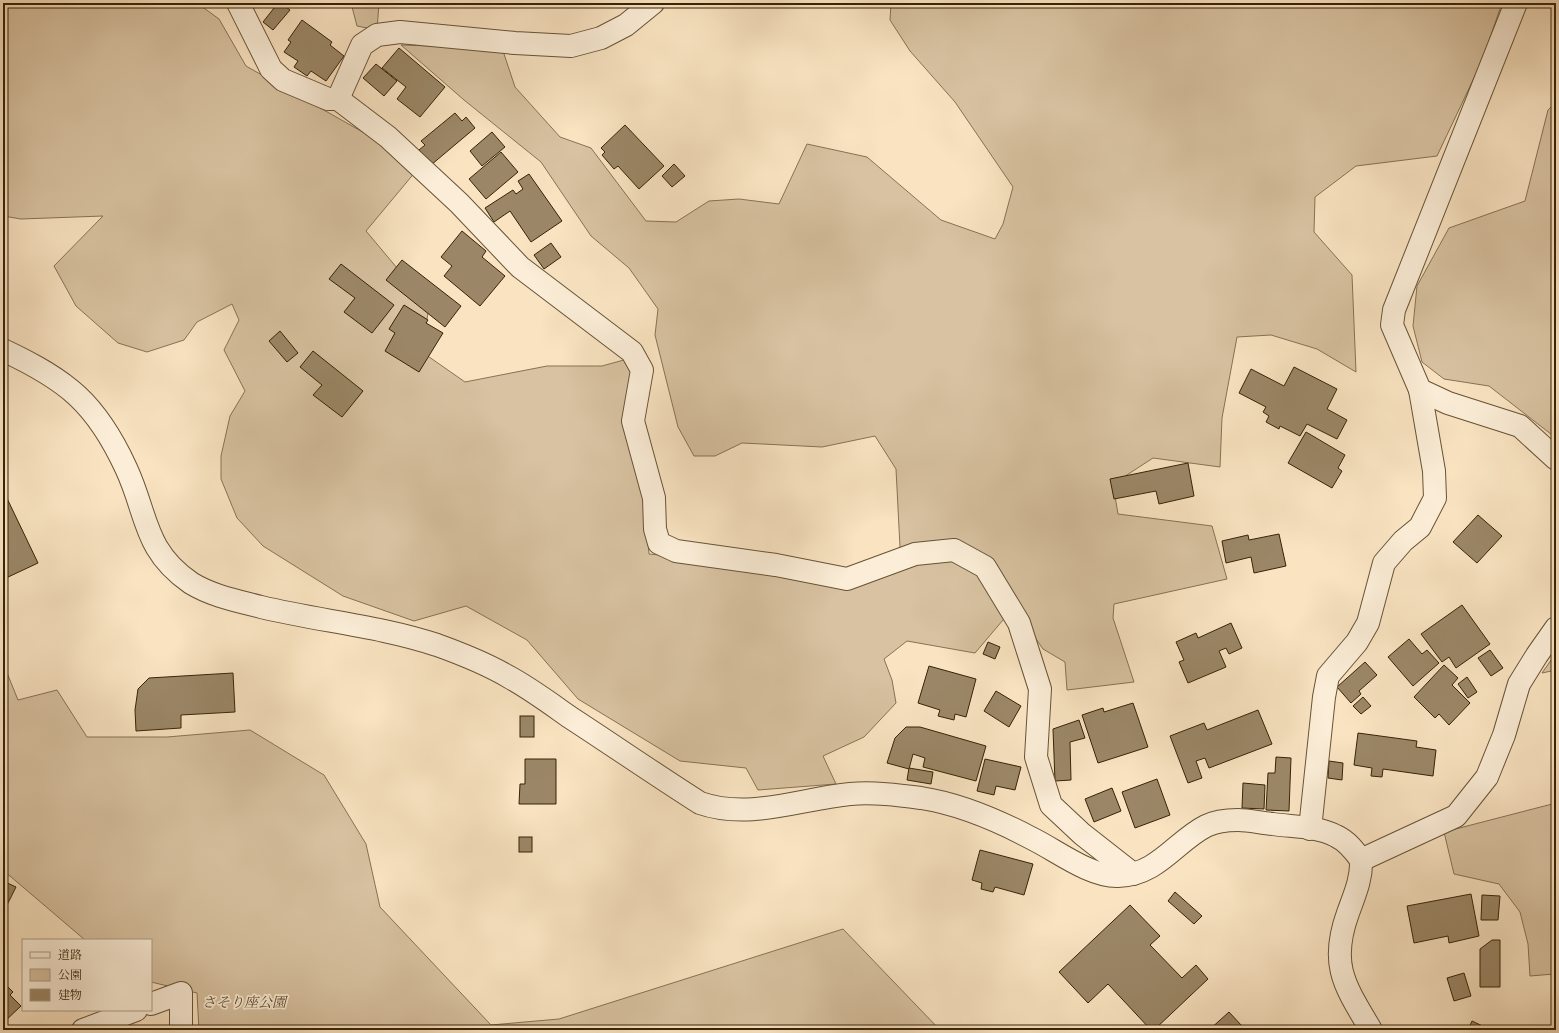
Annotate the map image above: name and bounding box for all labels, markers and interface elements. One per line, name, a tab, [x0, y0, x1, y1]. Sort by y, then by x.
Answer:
legend	[22, 939, 152, 1011]
text: 道路	[58, 947, 82, 963]
text: 公園	[58, 967, 82, 983]
text: 建物	[58, 987, 82, 1003]
park label: さそり座公園	[202, 993, 288, 1012]

